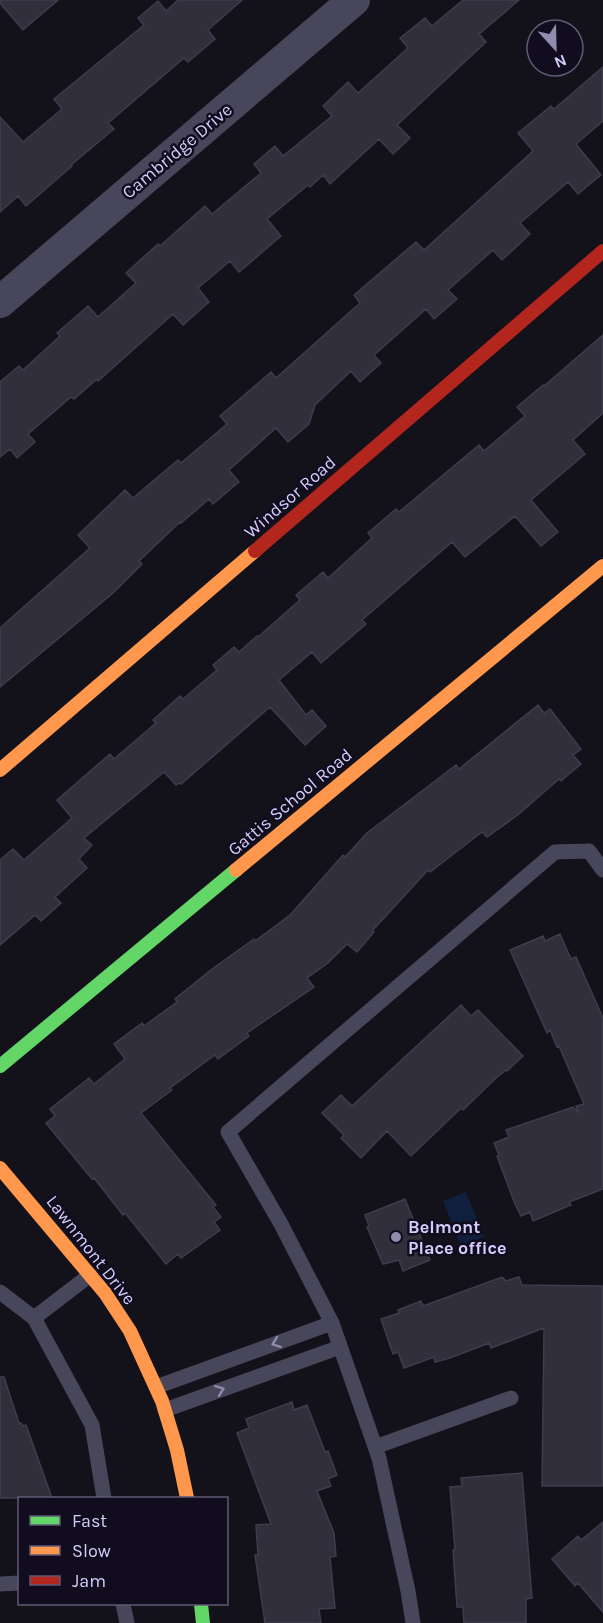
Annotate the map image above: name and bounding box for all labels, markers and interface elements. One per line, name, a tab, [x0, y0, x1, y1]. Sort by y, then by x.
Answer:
north arrow	[525, 18, 585, 78]
text: N	[552, 50, 569, 72]
street label: Cambridge Drive	[118, 99, 236, 203]
street label: Windsor Road	[240, 451, 340, 543]
street label: Gattis School Road	[223, 744, 357, 860]
street label: Lawnmont Drive	[41, 1191, 141, 1309]
place label: Belmont Place office	[408, 1216, 507, 1259]
marker: Belmont Place office	[389, 1230, 403, 1244]
one-way arrow	[272, 1336, 282, 1349]
one-way arrow	[214, 1385, 225, 1398]
legend	[18, 1497, 228, 1605]
text: Fast	[72, 1510, 107, 1532]
text: Slow	[72, 1540, 111, 1562]
text: Jam	[72, 1570, 106, 1592]

